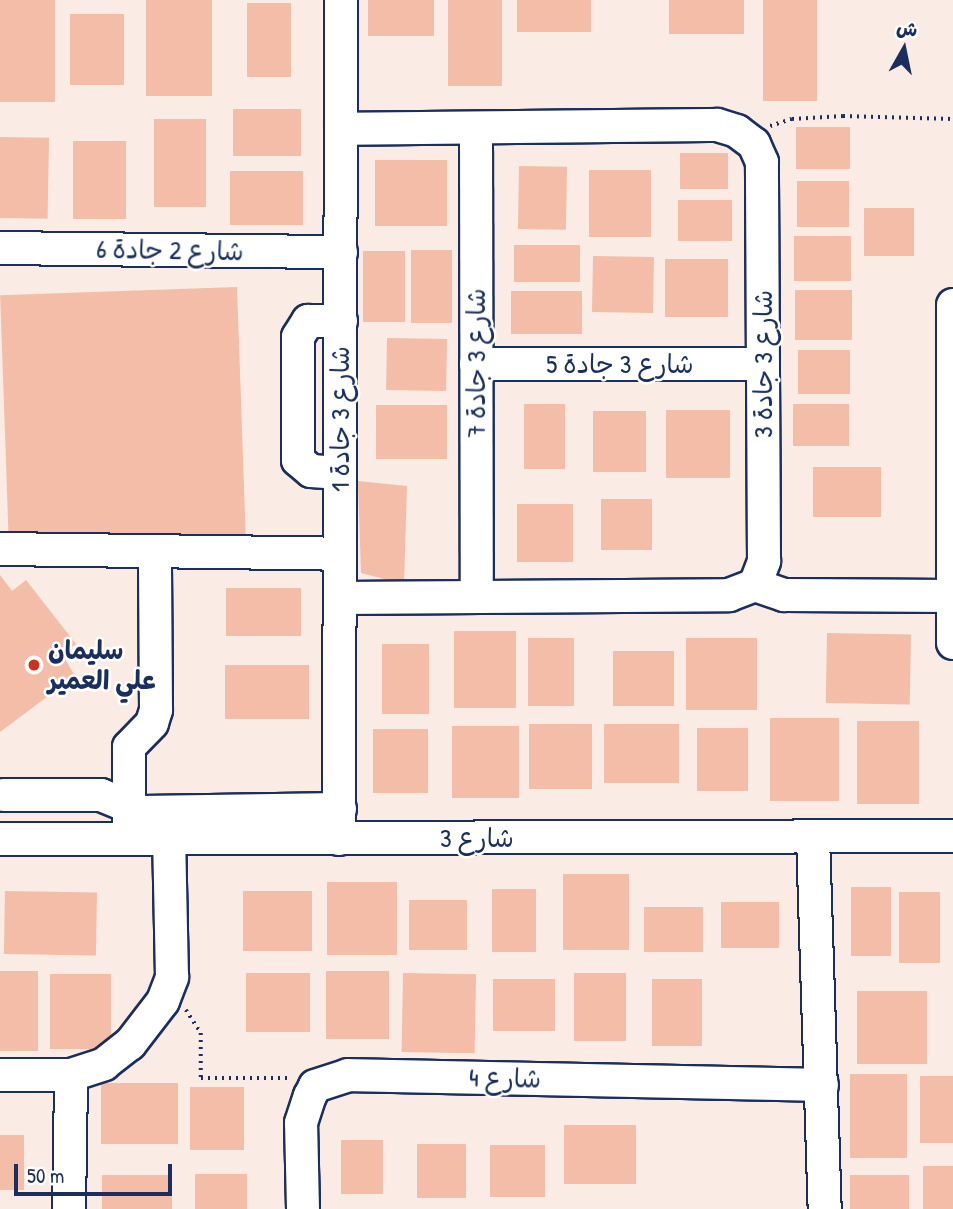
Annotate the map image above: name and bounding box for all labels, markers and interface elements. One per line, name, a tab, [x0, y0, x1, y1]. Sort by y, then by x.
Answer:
north arrow	[869, 14, 939, 84]
text: ش	[895, 14, 920, 43]
street label: شارع 2 جادة 6	[96, 233, 244, 267]
street label: شارع 3 جادة 7	[460, 288, 492, 438]
street label: شارع 3 جادة 3	[747, 290, 779, 438]
street label: شارع 3 جادة 1	[324, 346, 356, 492]
street label: شارع 3 جادة 5	[546, 348, 694, 380]
place label: سليمان علي العمير	[48, 634, 156, 696]
marker: سليمان علي العمير	[26, 657, 42, 673]
street label: شارع 3	[440, 822, 514, 854]
street label: شارع 4	[469, 1062, 541, 1094]
scale bar	[18, 1150, 175, 1194]
text: 50 m	[27, 1161, 64, 1190]

